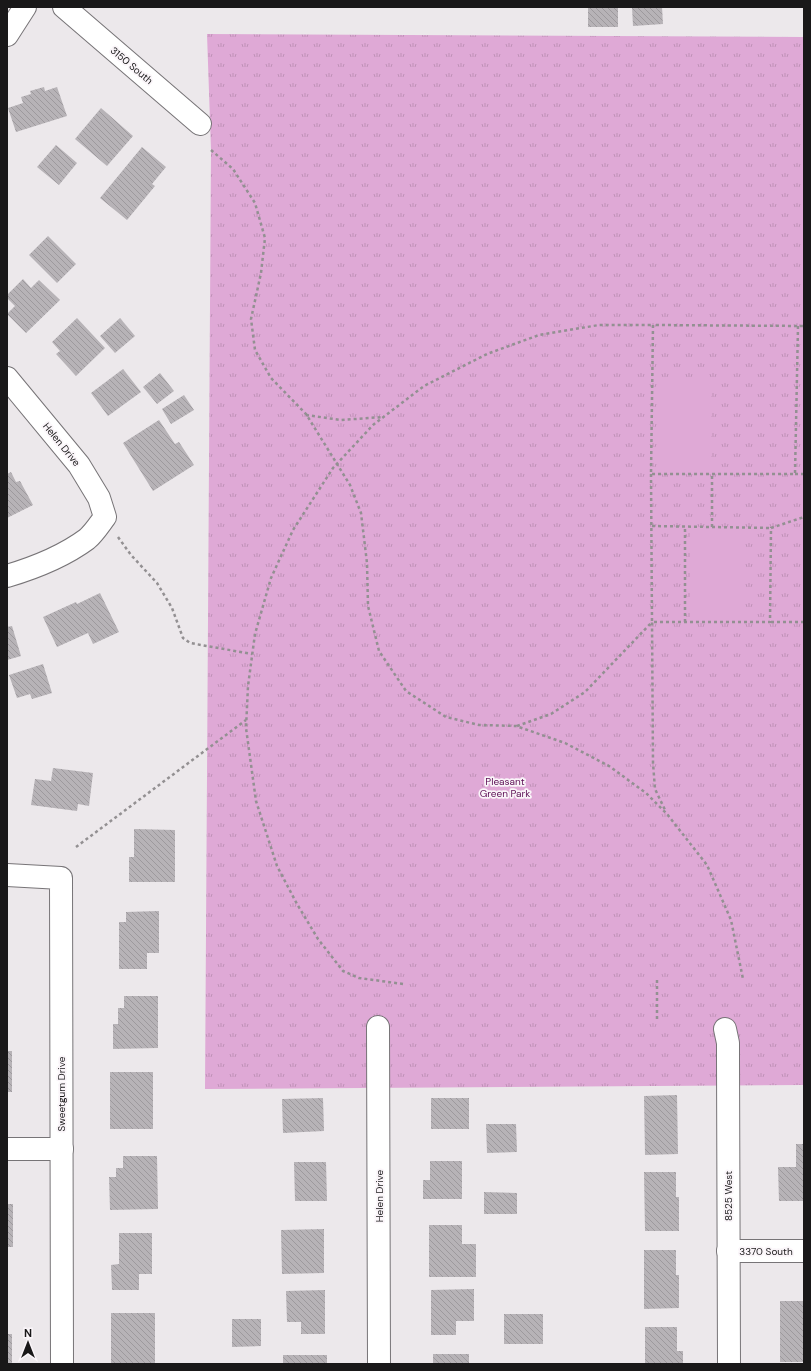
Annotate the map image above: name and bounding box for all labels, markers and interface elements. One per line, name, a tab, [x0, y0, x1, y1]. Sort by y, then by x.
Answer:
street label: 3150 South	[108, 44, 156, 87]
street label: Helen Drive	[40, 420, 83, 469]
park label: Pleasant Green Park	[480, 775, 530, 800]
street label: Sweetgum Drive	[55, 1056, 68, 1131]
street label: Helen Drive	[373, 1169, 386, 1222]
street label: 8525 West	[722, 1171, 735, 1221]
street label: 3370 South	[739, 1245, 793, 1258]
north arrow	[8, 1323, 48, 1363]
text: N	[24, 1326, 32, 1340]

